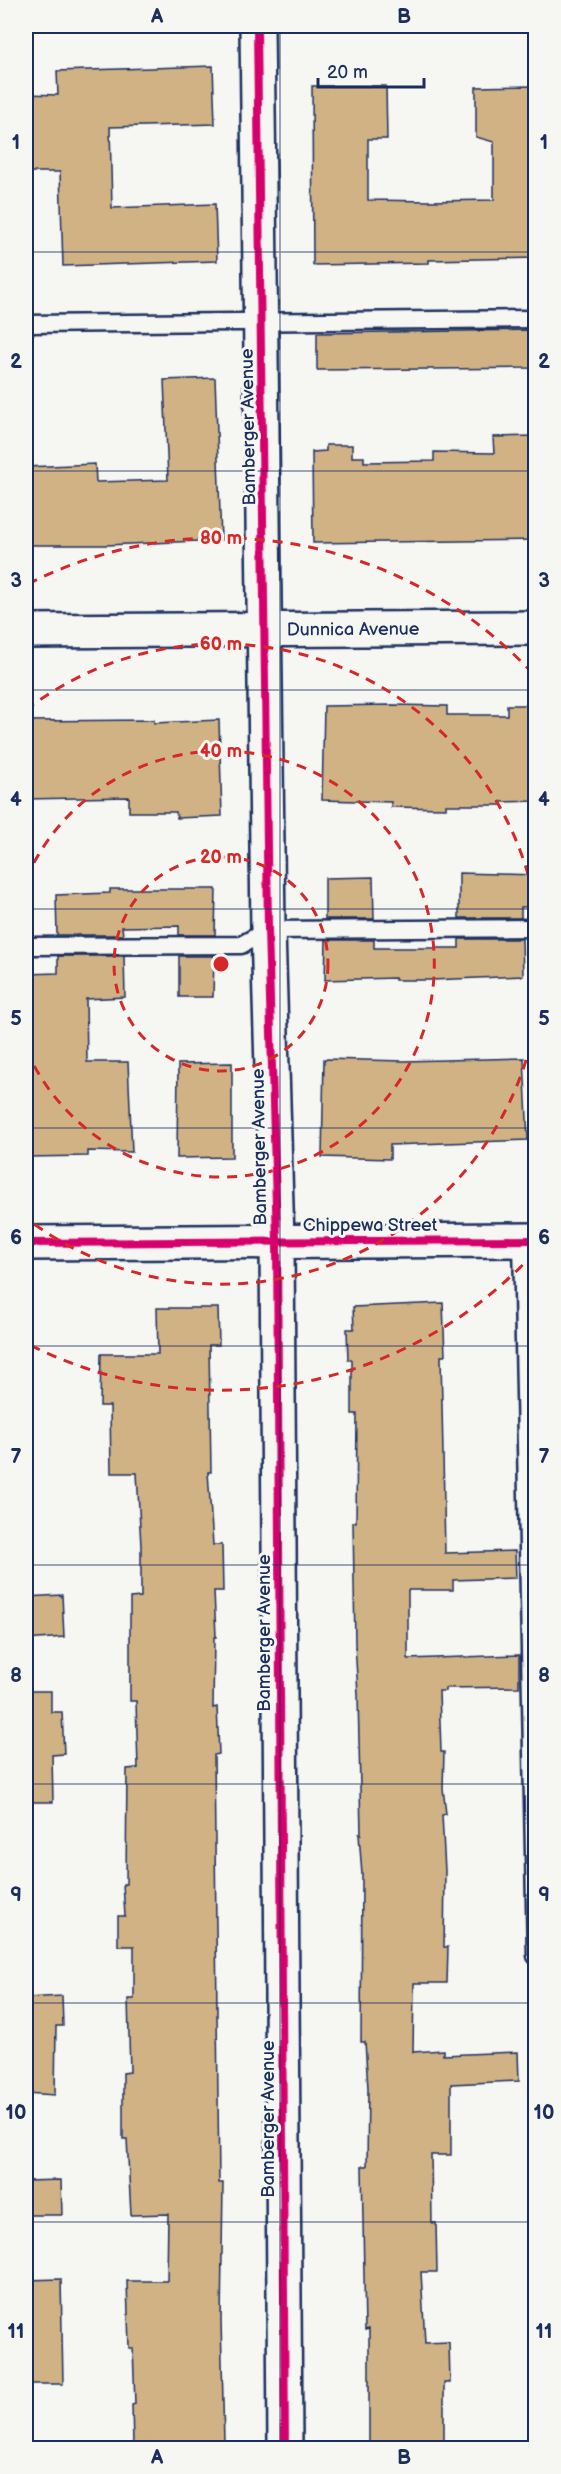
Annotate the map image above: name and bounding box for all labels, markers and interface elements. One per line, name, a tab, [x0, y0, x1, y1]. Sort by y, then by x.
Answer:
text: A	[150, 5, 164, 29]
text: B	[397, 5, 411, 29]
scale bar	[318, 51, 424, 89]
text: 20 m	[327, 62, 368, 83]
text: 1	[12, 131, 20, 155]
text: 1	[540, 131, 548, 155]
street label: Bamberger Avenue	[237, 348, 260, 506]
text: 2	[10, 350, 22, 374]
text: 2	[538, 350, 550, 374]
text: 80 m	[200, 528, 242, 549]
text: 3	[10, 569, 22, 593]
text: 3	[538, 569, 550, 593]
street label: Dunnica Avenue	[287, 619, 420, 640]
text: 60 m	[200, 634, 242, 655]
text: 40 m	[200, 741, 242, 762]
text: 4	[10, 788, 22, 812]
text: 4	[538, 788, 550, 812]
text: 20 m	[200, 847, 242, 868]
centre of rings	[211, 954, 231, 974]
text: 5	[10, 1007, 22, 1031]
text: 5	[538, 1007, 550, 1031]
street label: Bamberger Avenue	[248, 1068, 271, 1226]
street label: Chippewa Street	[303, 1215, 438, 1236]
text: 6	[10, 1226, 22, 1250]
text: 6	[538, 1226, 550, 1250]
text: 7	[10, 1445, 22, 1469]
text: 7	[538, 1445, 550, 1469]
street label: Bamberger Avenue	[254, 1554, 275, 1712]
text: 8	[10, 1664, 22, 1688]
text: 8	[538, 1664, 550, 1688]
text: 9	[10, 1883, 22, 1907]
text: 9	[538, 1883, 550, 1907]
street label: Bamberger Avenue	[258, 2040, 279, 2198]
text: 10	[6, 2101, 26, 2125]
text: 10	[534, 2101, 554, 2125]
text: 11	[8, 2320, 24, 2344]
text: 11	[536, 2320, 552, 2344]
text: A	[150, 2446, 164, 2470]
text: B	[397, 2446, 411, 2470]

